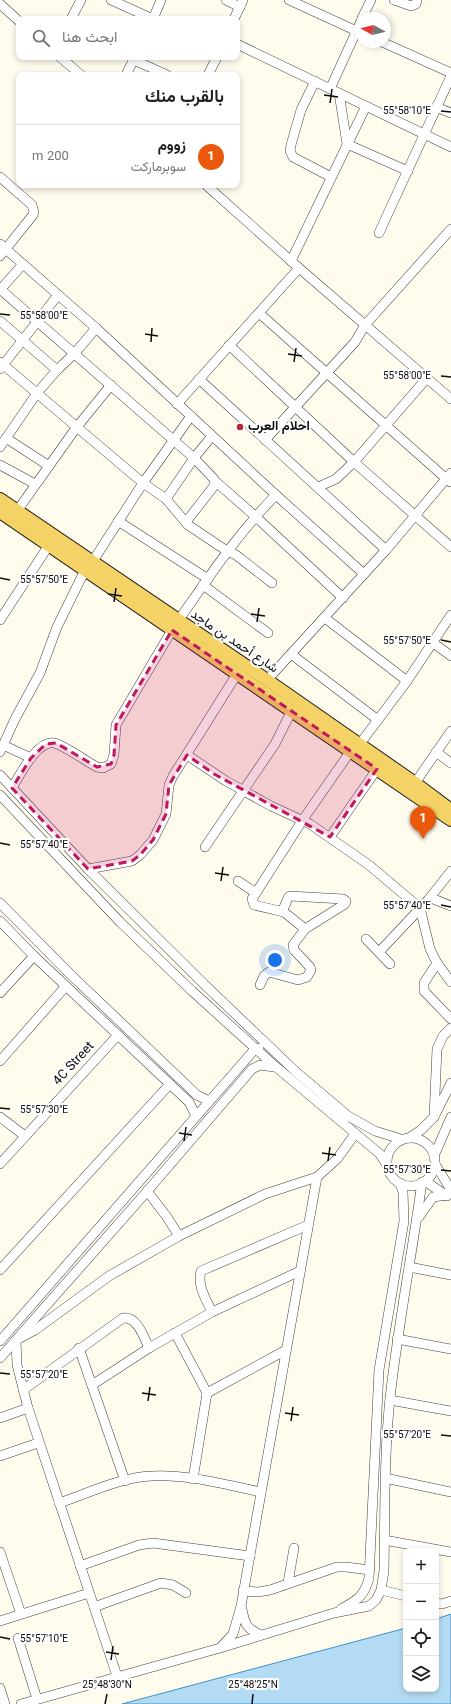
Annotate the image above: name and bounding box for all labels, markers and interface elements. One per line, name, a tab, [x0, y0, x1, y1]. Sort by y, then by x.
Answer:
north arrow	[355, 12, 391, 48]
search box	[16, 16, 240, 60]
icon: search	[30, 27, 52, 49]
text: ابحث هنا	[62, 27, 118, 50]
text: بالقرب منك	[145, 85, 224, 111]
text: 55°58'10"E	[383, 104, 431, 119]
text: زووم	[158, 135, 186, 158]
text: 200 m	[32, 147, 69, 167]
text: 1	[207, 147, 215, 167]
text: سوبرماركت	[131, 158, 186, 178]
text: 55°58'00"E	[20, 309, 68, 324]
text: 55°58'00"E	[383, 369, 431, 384]
place label: احلام العرب	[248, 417, 310, 437]
marker: احلام العرب	[235, 422, 245, 432]
text: 55°57'50"E	[20, 573, 68, 588]
street label: شارع أحمد بن ماجد	[186, 605, 282, 679]
text: 55°57'50"E	[383, 634, 431, 649]
pin: 1	[410, 806, 436, 839]
text: 55°57'40"E	[20, 838, 68, 853]
text: 55°57'40"E	[383, 899, 431, 914]
your location	[265, 950, 285, 970]
street label: 4C Street	[48, 1038, 100, 1090]
text: 55°57'30"E	[20, 1103, 68, 1118]
text: 55°57'30"E	[383, 1163, 431, 1178]
text: 55°57'20"E	[20, 1368, 68, 1383]
text: 55°57'20"E	[383, 1428, 431, 1443]
map controls	[403, 1548, 439, 1692]
button: +	[403, 1548, 439, 1584]
button: −	[403, 1584, 439, 1620]
button: locate	[403, 1620, 439, 1656]
text: 55°57'10"E	[20, 1632, 68, 1647]
button: layers	[403, 1656, 439, 1692]
text: 25°48'30"N	[82, 1678, 132, 1693]
text: 25°48'25"N	[228, 1678, 278, 1693]

